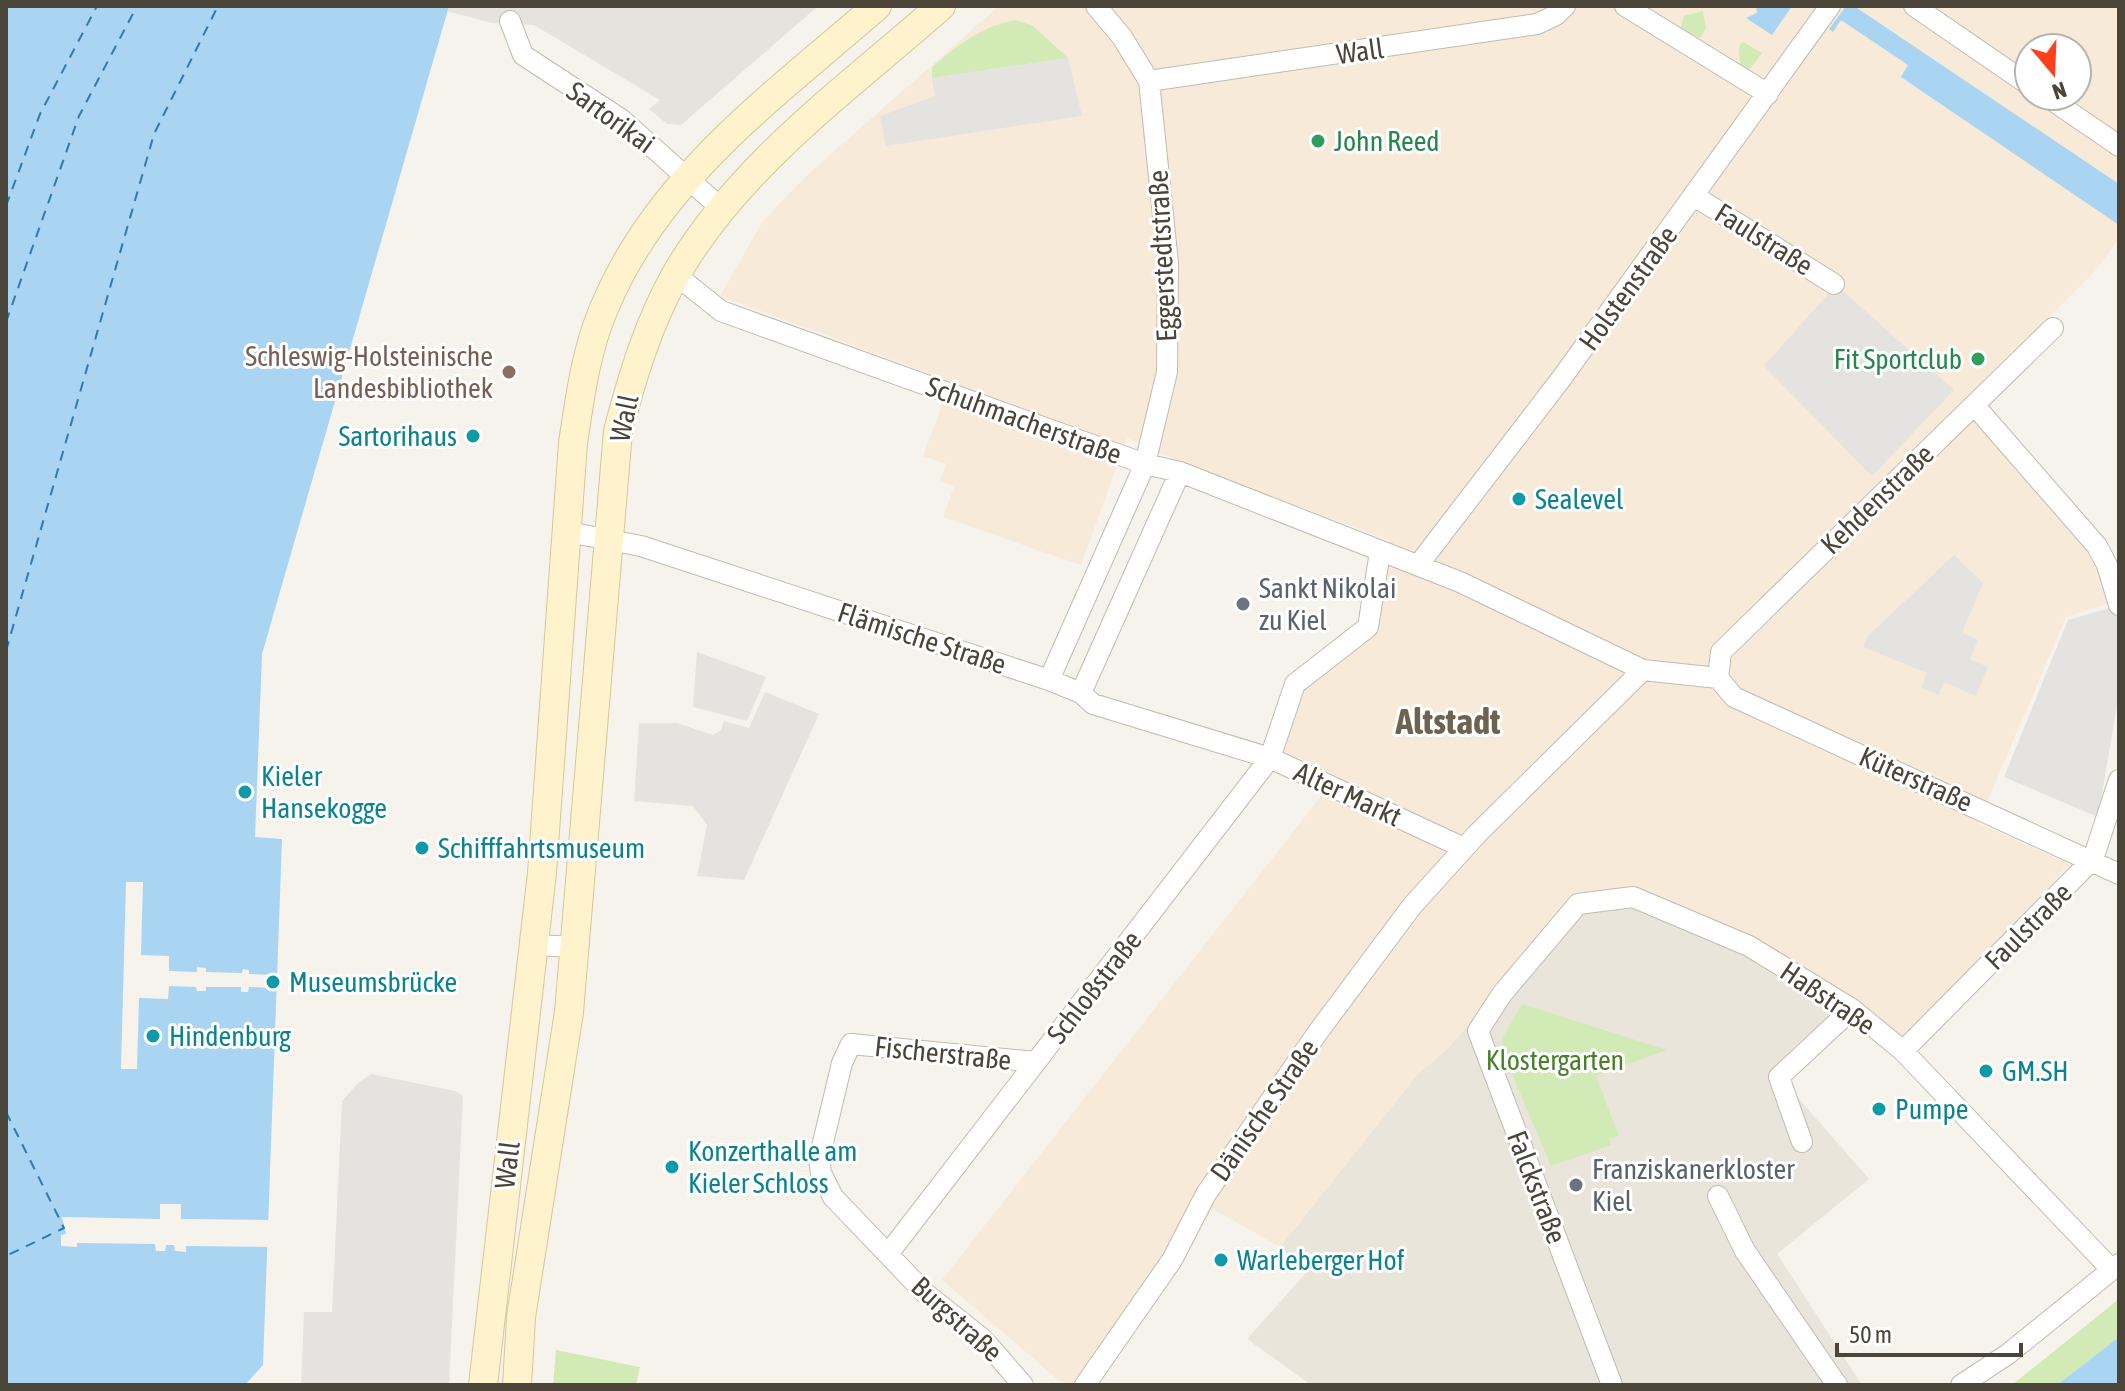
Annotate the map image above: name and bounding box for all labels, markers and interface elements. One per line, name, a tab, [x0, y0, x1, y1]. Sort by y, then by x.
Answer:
street label: Wall	[1334, 32, 1386, 70]
north arrow	[2013, 32, 2093, 112]
street label: Sartorikai	[561, 75, 661, 159]
text: N	[2049, 77, 2070, 105]
place label: John Reed	[1334, 125, 1440, 157]
marker: John Reed	[1309, 132, 1327, 150]
street label: Eggerstedtstraße	[1142, 169, 1182, 343]
street label: Faulstraße	[1709, 196, 1819, 282]
street label: Holstenstraße	[1572, 220, 1684, 356]
place label: Schleswig-Holsteinische Landesbibliothek	[245, 340, 493, 404]
place label: Fit Sportclub	[1834, 343, 1962, 375]
marker: Fit Sportclub	[1969, 350, 1987, 368]
marker: Schleswig-Holsteinische Landesbibliothek	[500, 363, 518, 381]
street label: Schuhmacherstraße	[922, 370, 1126, 470]
street label: Wall	[603, 391, 645, 444]
place label: Sartorihaus	[339, 420, 457, 452]
marker: Sartorihaus	[464, 427, 482, 445]
street label: Kehdenstraße	[1814, 438, 1940, 560]
place label: Sealevel	[1535, 483, 1624, 515]
marker: Sealevel	[1510, 490, 1528, 508]
place label: Sankt Nikolai zu Kiel	[1259, 572, 1396, 636]
marker: Sankt Nikolai zu Kiel	[1234, 595, 1252, 613]
street label: Flämische Straße	[834, 596, 1010, 680]
district label: Altstadt	[1395, 700, 1501, 742]
street label: Küterstraße	[1855, 740, 1977, 818]
street label: Alter Markt	[1290, 755, 1406, 833]
place label: Kieler Hansekogge	[261, 760, 387, 824]
marker: Kieler Hansekogge	[236, 783, 254, 801]
place label: Schifffahrtsmuseum	[438, 832, 645, 864]
marker: Schifffahrtsmuseum	[413, 839, 431, 857]
street label: Faulstraße	[1978, 876, 2078, 976]
street label: Schloßstraße	[1040, 924, 1148, 1050]
street label: Haßstraße	[1775, 955, 1881, 1041]
place label: Museumsbrücke	[289, 966, 457, 998]
marker: Museumsbrücke	[264, 973, 282, 991]
place label: Hindenburg	[169, 1020, 291, 1052]
marker: Hindenburg	[144, 1027, 162, 1045]
street label: Fischerstraße	[873, 1030, 1013, 1076]
street label: Dänische Straße	[1203, 1033, 1325, 1187]
park label: Klostergarten	[1486, 1044, 1624, 1076]
place label: GM.SH	[2002, 1055, 2069, 1087]
marker: GM.SH	[1977, 1062, 1995, 1080]
place label: Pumpe	[1895, 1093, 1968, 1125]
marker: Pumpe	[1870, 1100, 1888, 1118]
street label: Falckstraße	[1501, 1126, 1573, 1248]
place label: Konzerthalle am Kieler Schloss	[688, 1135, 857, 1199]
street label: Wall	[488, 1139, 526, 1190]
place label: Franziskanerkloster Kiel	[1592, 1153, 1795, 1217]
marker: Konzerthalle am Kieler Schloss	[663, 1158, 681, 1176]
marker: Franziskanerkloster Kiel	[1567, 1176, 1585, 1194]
place label: Warleberger Hof	[1237, 1244, 1405, 1276]
marker: Warleberger Hof	[1212, 1251, 1230, 1269]
street label: Burgstraße	[905, 1270, 1009, 1368]
scale bar	[1837, 1307, 2021, 1357]
text: 50 m	[1849, 1321, 1892, 1348]

